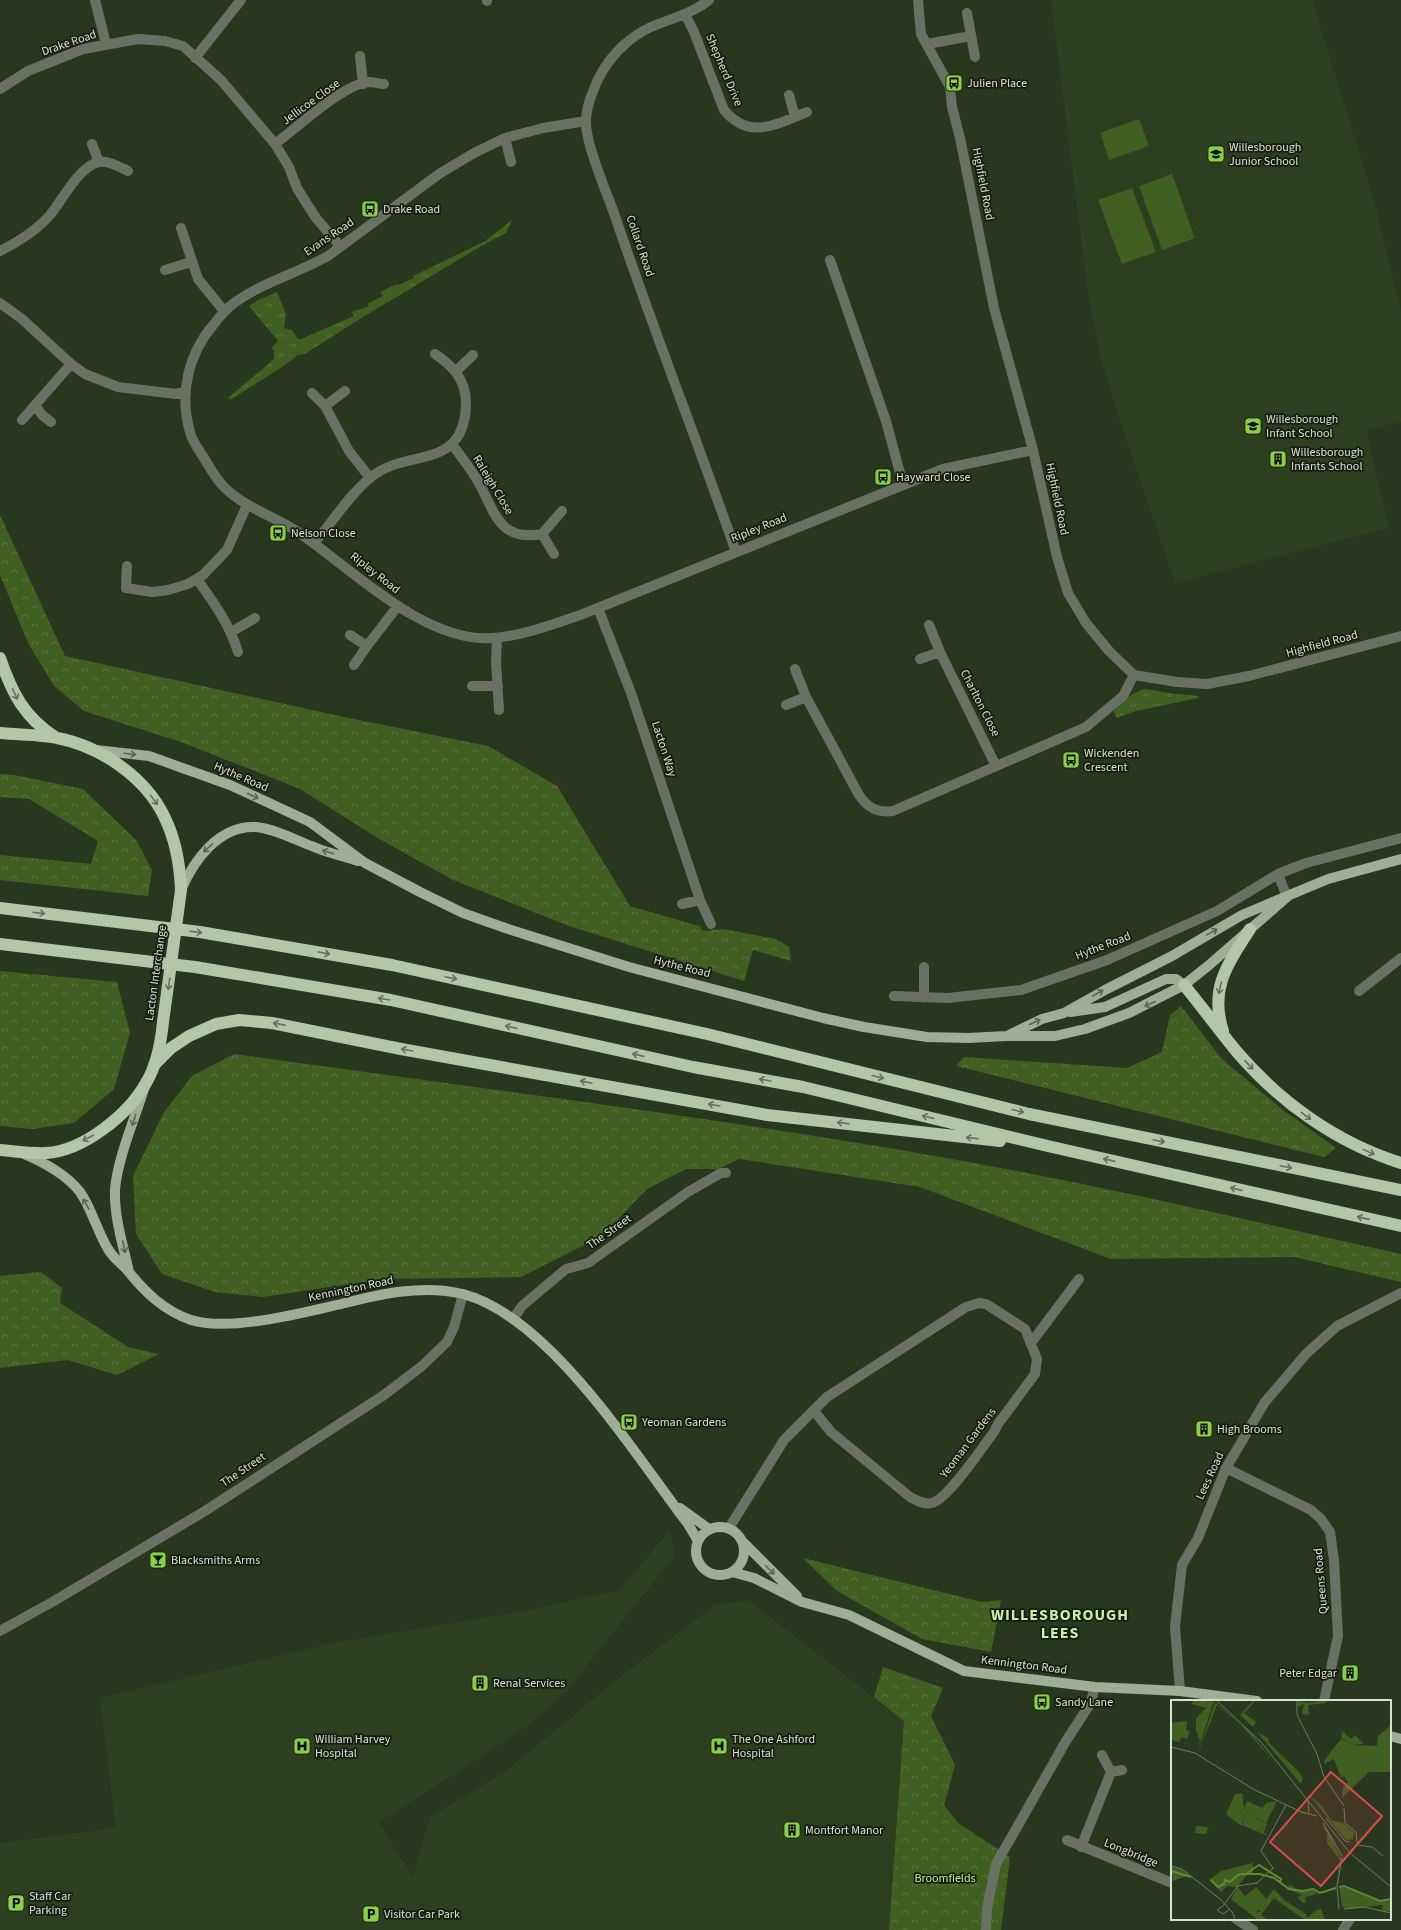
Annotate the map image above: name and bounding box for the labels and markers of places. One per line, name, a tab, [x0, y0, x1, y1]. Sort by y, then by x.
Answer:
bus stop icon: Julien Place	[944, 73, 964, 93]
place label: Julien Place	[967, 75, 1027, 92]
place label: Willesborough Junior School	[1229, 139, 1301, 170]
school or university icon: Willesborough Junior School	[1206, 144, 1226, 164]
bus stop icon: Drake Road	[360, 199, 380, 219]
place label: Drake Road	[383, 201, 440, 218]
place label: Willesborough Infant School	[1266, 411, 1338, 442]
school or university icon: Willesborough Infant School	[1243, 416, 1263, 436]
place label: Willesborough Infants School	[1291, 444, 1363, 475]
building icon: Willesborough Infants School	[1268, 449, 1288, 469]
bus stop icon: Hayward Close	[873, 467, 893, 487]
place label: Hayward Close	[896, 469, 971, 486]
bus stop icon: Nelson Close	[268, 523, 288, 543]
place label: Nelson Close	[291, 525, 356, 542]
place label: Wickenden Crescent	[1084, 745, 1139, 776]
bus stop icon: Wickenden Crescent	[1061, 750, 1081, 770]
bus stop icon: Yeoman Gardens	[619, 1412, 639, 1432]
place label: Yeoman Gardens	[641, 1414, 726, 1431]
building icon: High Brooms	[1194, 1419, 1214, 1439]
place label: High Brooms	[1217, 1421, 1282, 1438]
bar icon: Blacksmiths Arms	[148, 1550, 168, 1570]
place label: Blacksmiths Arms	[171, 1552, 260, 1569]
building icon: Peter Edgar	[1340, 1663, 1360, 1683]
place label: Peter Edgar	[1279, 1665, 1338, 1682]
building icon: Renal Services	[470, 1673, 490, 1693]
place label: Renal Services	[493, 1675, 565, 1692]
bus stop icon: Sandy Lane	[1032, 1692, 1052, 1712]
place label: Sandy Lane	[1055, 1694, 1113, 1711]
place label: William Harvey Hospital	[315, 1731, 391, 1762]
place label: The One Ashford Hospital	[732, 1731, 815, 1762]
hospital icon: William Harvey Hospital	[292, 1736, 312, 1756]
hospital icon: The One Ashford Hospital	[709, 1736, 729, 1756]
building icon: Montfort Manor	[782, 1820, 802, 1840]
place label: Montfort Manor	[805, 1822, 884, 1839]
place label: Staff Car Parking	[29, 1888, 72, 1919]
parking icon: Staff Car Parking	[6, 1893, 26, 1913]
parking icon: Visitor Car Park	[361, 1904, 381, 1924]
place label: Visitor Car Park	[384, 1906, 460, 1923]

